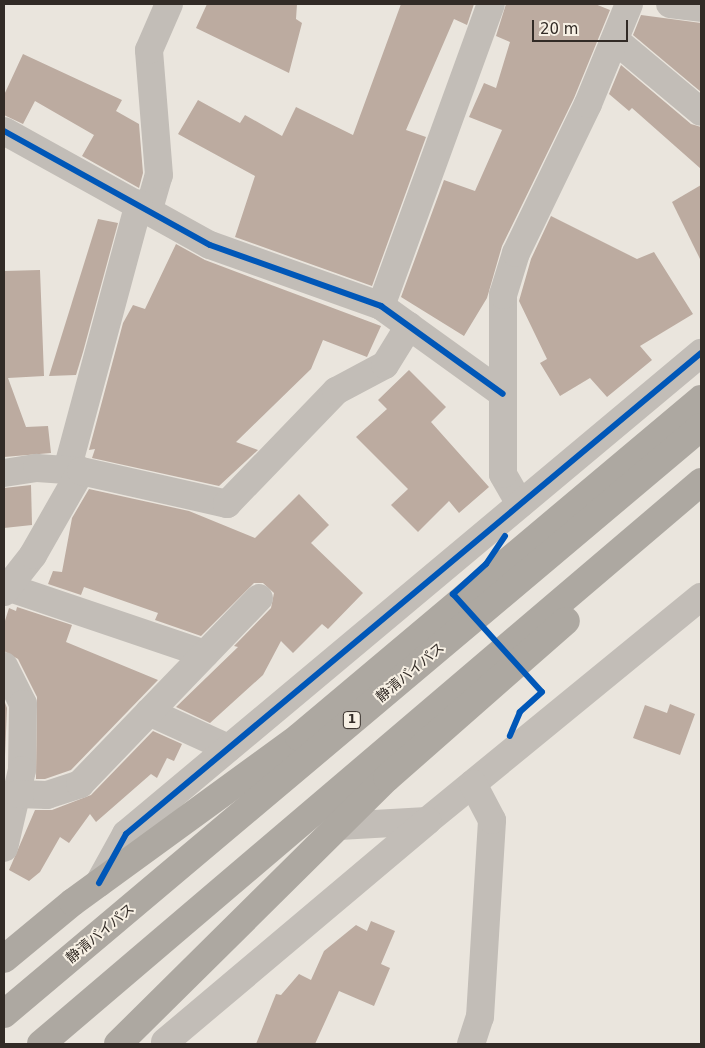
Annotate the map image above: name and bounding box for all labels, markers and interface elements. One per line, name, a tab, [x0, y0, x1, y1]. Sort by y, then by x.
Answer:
scale bar	[535, 10, 631, 42]
text: 20 m	[540, 20, 578, 38]
street label: 静清バイパス	[372, 639, 448, 705]
road number: 1	[342, 710, 362, 730]
street label: 静清バイパス	[62, 900, 138, 966]

